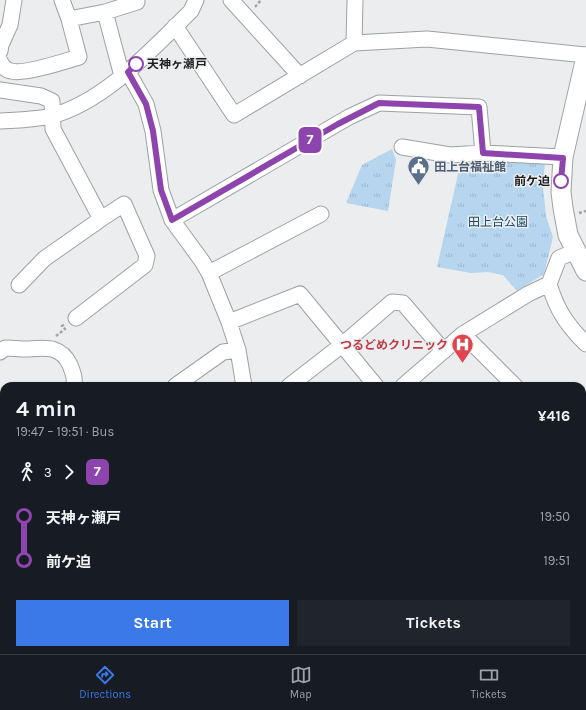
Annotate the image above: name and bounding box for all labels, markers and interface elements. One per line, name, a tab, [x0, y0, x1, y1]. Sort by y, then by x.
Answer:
marker: 天神ヶ瀬戸	[128, 56, 144, 72]
place label: 天神ヶ瀬戸	[147, 57, 207, 71]
line badge: 7	[297, 127, 323, 153]
text: 7	[307, 131, 313, 148]
public building icon: 田上台福祉館	[405, 154, 431, 187]
place label: 田上台福祉館	[434, 160, 506, 174]
marker: 前ケ迫	[553, 173, 569, 189]
place label: 前ケ迫	[514, 174, 550, 188]
park label: 田上台公園	[468, 215, 528, 229]
hospital icon: つるどめクリニック	[450, 332, 476, 365]
place label: つるどめクリニック	[340, 338, 448, 352]
text: 4 min	[16, 396, 76, 422]
text: ¥416	[538, 407, 570, 425]
text: 19:47 – 19:51 · Bus	[16, 424, 114, 439]
icon: walk	[16, 461, 38, 483]
icon: forward	[58, 461, 80, 483]
text: 7	[94, 463, 101, 480]
text: 3	[44, 465, 52, 480]
text: 天神ヶ瀬戸	[46, 509, 121, 527]
text: 19:50	[540, 509, 570, 524]
text: 前ケ迫	[46, 553, 91, 571]
text: 19:51	[544, 553, 570, 568]
button: Start	[16, 600, 289, 646]
button: Tickets	[297, 600, 570, 646]
tab: Directions	[79, 664, 131, 701]
tab: Map	[290, 664, 312, 701]
tab: Tickets	[470, 664, 507, 701]

